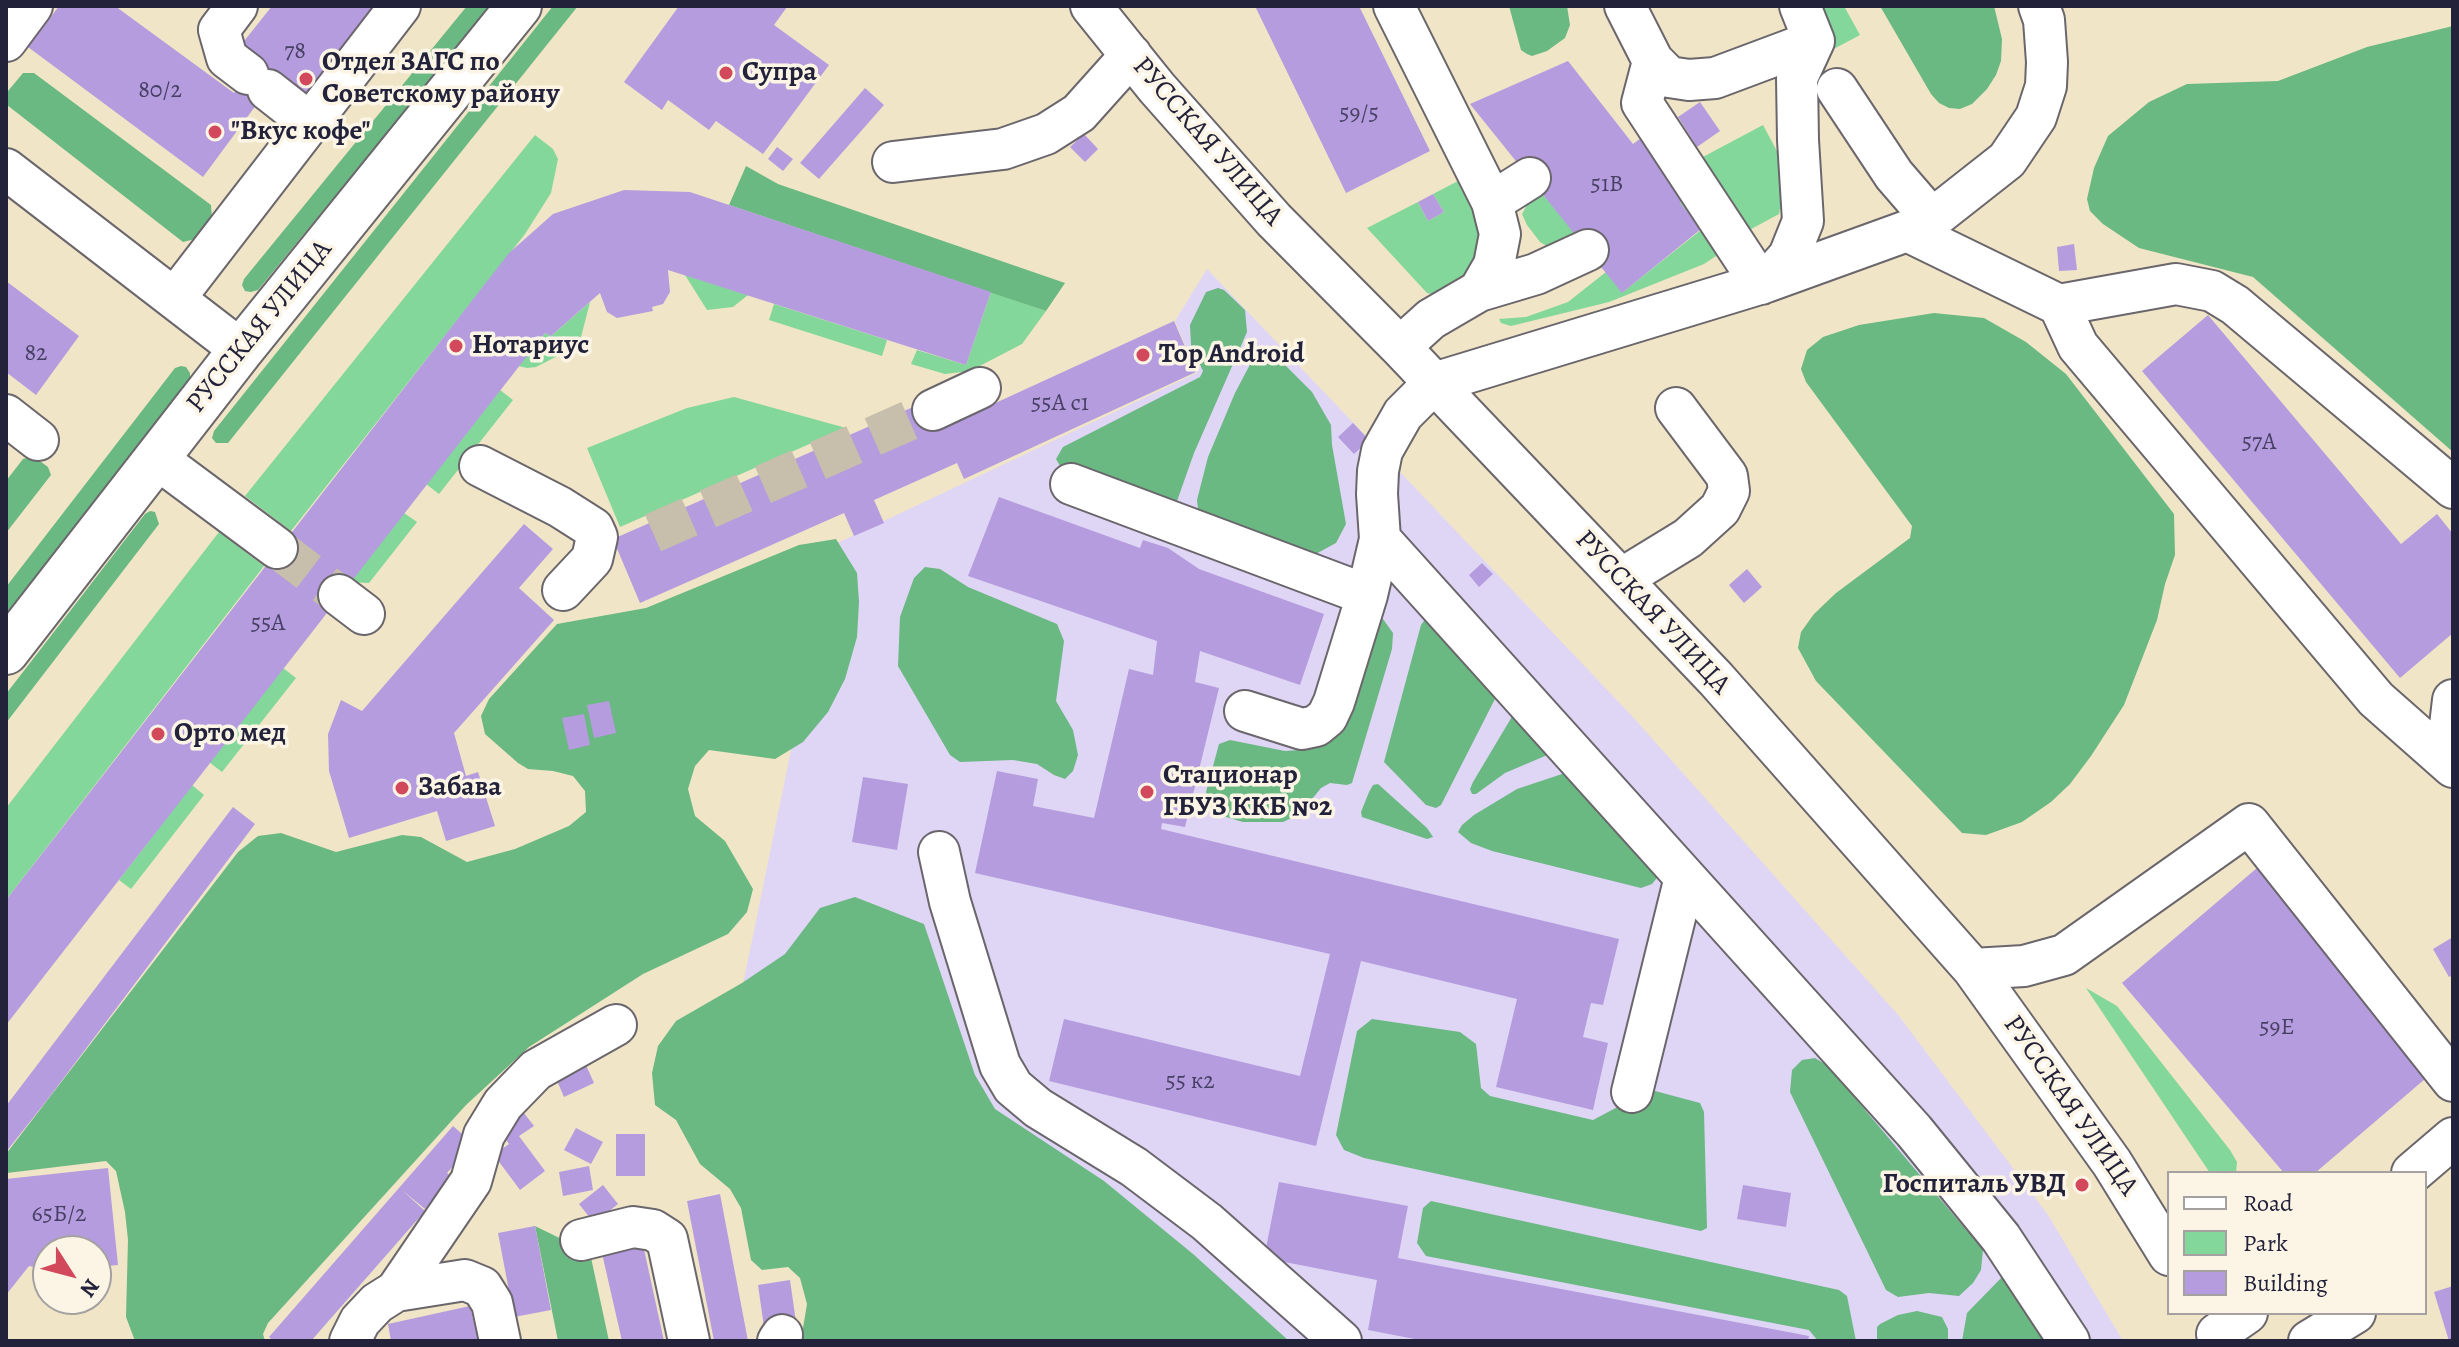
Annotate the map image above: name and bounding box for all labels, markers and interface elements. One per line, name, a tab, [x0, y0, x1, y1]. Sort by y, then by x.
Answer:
house number: 78	[284, 38, 306, 66]
place label: Отдел ЗАГС по Советскому району	[322, 46, 560, 112]
street label: РУССКАЯ УЛИЦА	[1125, 51, 1289, 233]
place label: Супра	[742, 56, 817, 90]
marker: Супра	[717, 64, 735, 82]
marker: Отдел ЗАГС по Советскому району	[297, 70, 315, 88]
house number: 80/2	[138, 77, 182, 105]
house number: 59/5	[1339, 100, 1379, 128]
place label: "Вкус кофе"	[231, 115, 370, 149]
marker: "Вкус кофе"	[206, 123, 224, 141]
house number: 51В	[1591, 171, 1623, 199]
street label: РУССКАЯ УЛИЦА	[180, 234, 340, 420]
place label: Нотариус	[472, 329, 589, 363]
marker: Нотариус	[447, 337, 465, 355]
place label: Top Android	[1159, 338, 1305, 372]
house number: 82	[24, 340, 48, 368]
marker: Top Android	[1134, 346, 1152, 364]
house number: 55А с1	[1031, 390, 1089, 418]
house number: 57А	[2242, 429, 2276, 457]
street label: РУССКАЯ УЛИЦА	[1567, 524, 1737, 702]
house number: 55А	[251, 610, 285, 638]
place label: Орто мед	[174, 717, 286, 751]
marker: Орто мед	[149, 725, 167, 743]
place label: Стационар ГБУЗ ККБ №2	[1163, 759, 1332, 825]
place label: Забава	[418, 771, 502, 805]
marker: Забава	[393, 779, 411, 797]
marker: Стационар ГБУЗ ККБ №2	[1138, 783, 1156, 801]
street label: РУССКАЯ УЛИЦА	[1995, 1009, 2145, 1203]
house number: 59Е	[2259, 1014, 2295, 1042]
house number: 55 к2	[1165, 1068, 1215, 1096]
place label: Госпиталь УВД	[1883, 1168, 2066, 1202]
legend	[2167, 1171, 2427, 1315]
marker: Госпиталь УВД	[2073, 1176, 2091, 1194]
text: Road	[2243, 1187, 2293, 1219]
house number: 65Б/2	[31, 1201, 87, 1229]
text: Park	[2243, 1227, 2288, 1259]
north arrow	[32, 1235, 112, 1315]
text: Building	[2243, 1267, 2328, 1299]
text: N	[73, 1273, 107, 1303]

